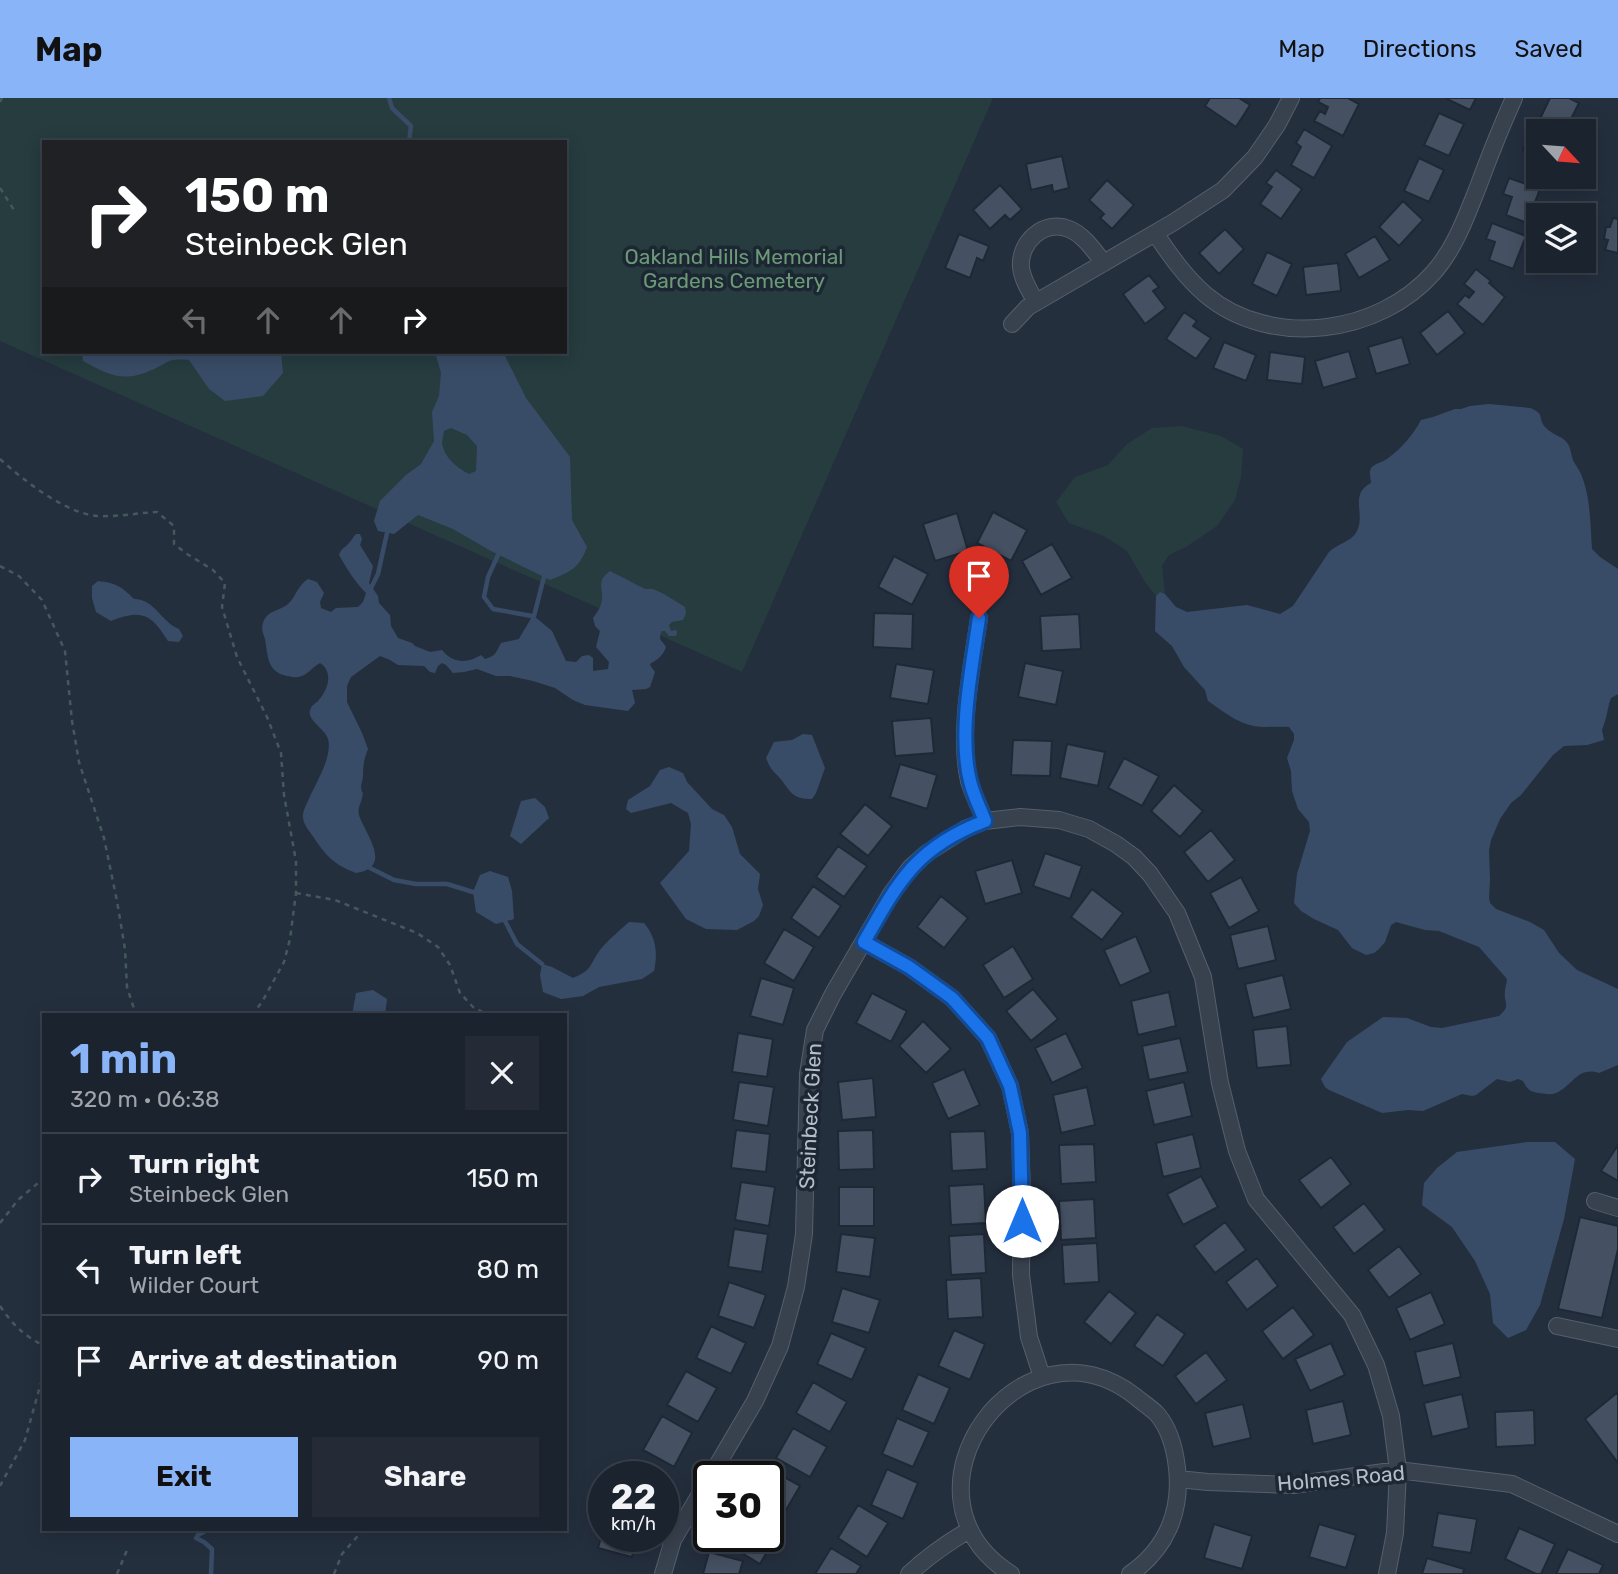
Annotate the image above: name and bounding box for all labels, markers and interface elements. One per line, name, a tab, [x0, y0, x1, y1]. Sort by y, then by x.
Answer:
text: Map	[35, 30, 103, 69]
text: Map	[1278, 35, 1325, 63]
text: Directions	[1363, 35, 1476, 63]
text: Saved	[1514, 35, 1583, 63]
north arrow	[1526, 119, 1596, 189]
map controls	[1526, 119, 1596, 273]
text: 150 m	[185, 166, 330, 224]
icon: right	[70, 168, 161, 259]
button: layers	[1526, 203, 1596, 273]
text: Steinbeck Glen	[185, 225, 408, 263]
park label: Oakland Hills Memorial Gardens Cemetery	[625, 244, 843, 293]
icon: left	[176, 301, 214, 339]
icon: ahead	[249, 301, 287, 339]
icon: ahead	[322, 301, 360, 339]
icon: right	[395, 301, 433, 339]
pin	[949, 546, 1009, 618]
icon: arrive	[960, 557, 998, 595]
text: 1 min	[70, 1034, 177, 1084]
button: close	[465, 1036, 539, 1110]
street label: Steinbeck Glen	[794, 1042, 826, 1190]
text: 320 m · 06:38	[70, 1085, 220, 1113]
text: Turn right	[129, 1149, 259, 1180]
icon: right	[70, 1160, 108, 1198]
text: 150 m	[466, 1163, 539, 1194]
text: Steinbeck Glen	[129, 1180, 289, 1208]
position arrow	[985, 1184, 1059, 1258]
text: Turn left	[129, 1240, 241, 1271]
icon: left	[70, 1251, 108, 1289]
text: 80 m	[476, 1254, 539, 1285]
text: Wilder Court	[129, 1271, 259, 1299]
icon: arrive	[70, 1342, 108, 1380]
text: Arrive at destination	[129, 1345, 397, 1376]
text: 90 m	[478, 1345, 539, 1376]
button: Exit	[70, 1437, 298, 1517]
button: Share	[312, 1437, 539, 1517]
street label: Holmes Road	[1276, 1460, 1406, 1496]
speed limit sign: 30	[693, 1461, 784, 1552]
text: 22	[611, 1476, 656, 1518]
text: km/h	[611, 1513, 656, 1535]

